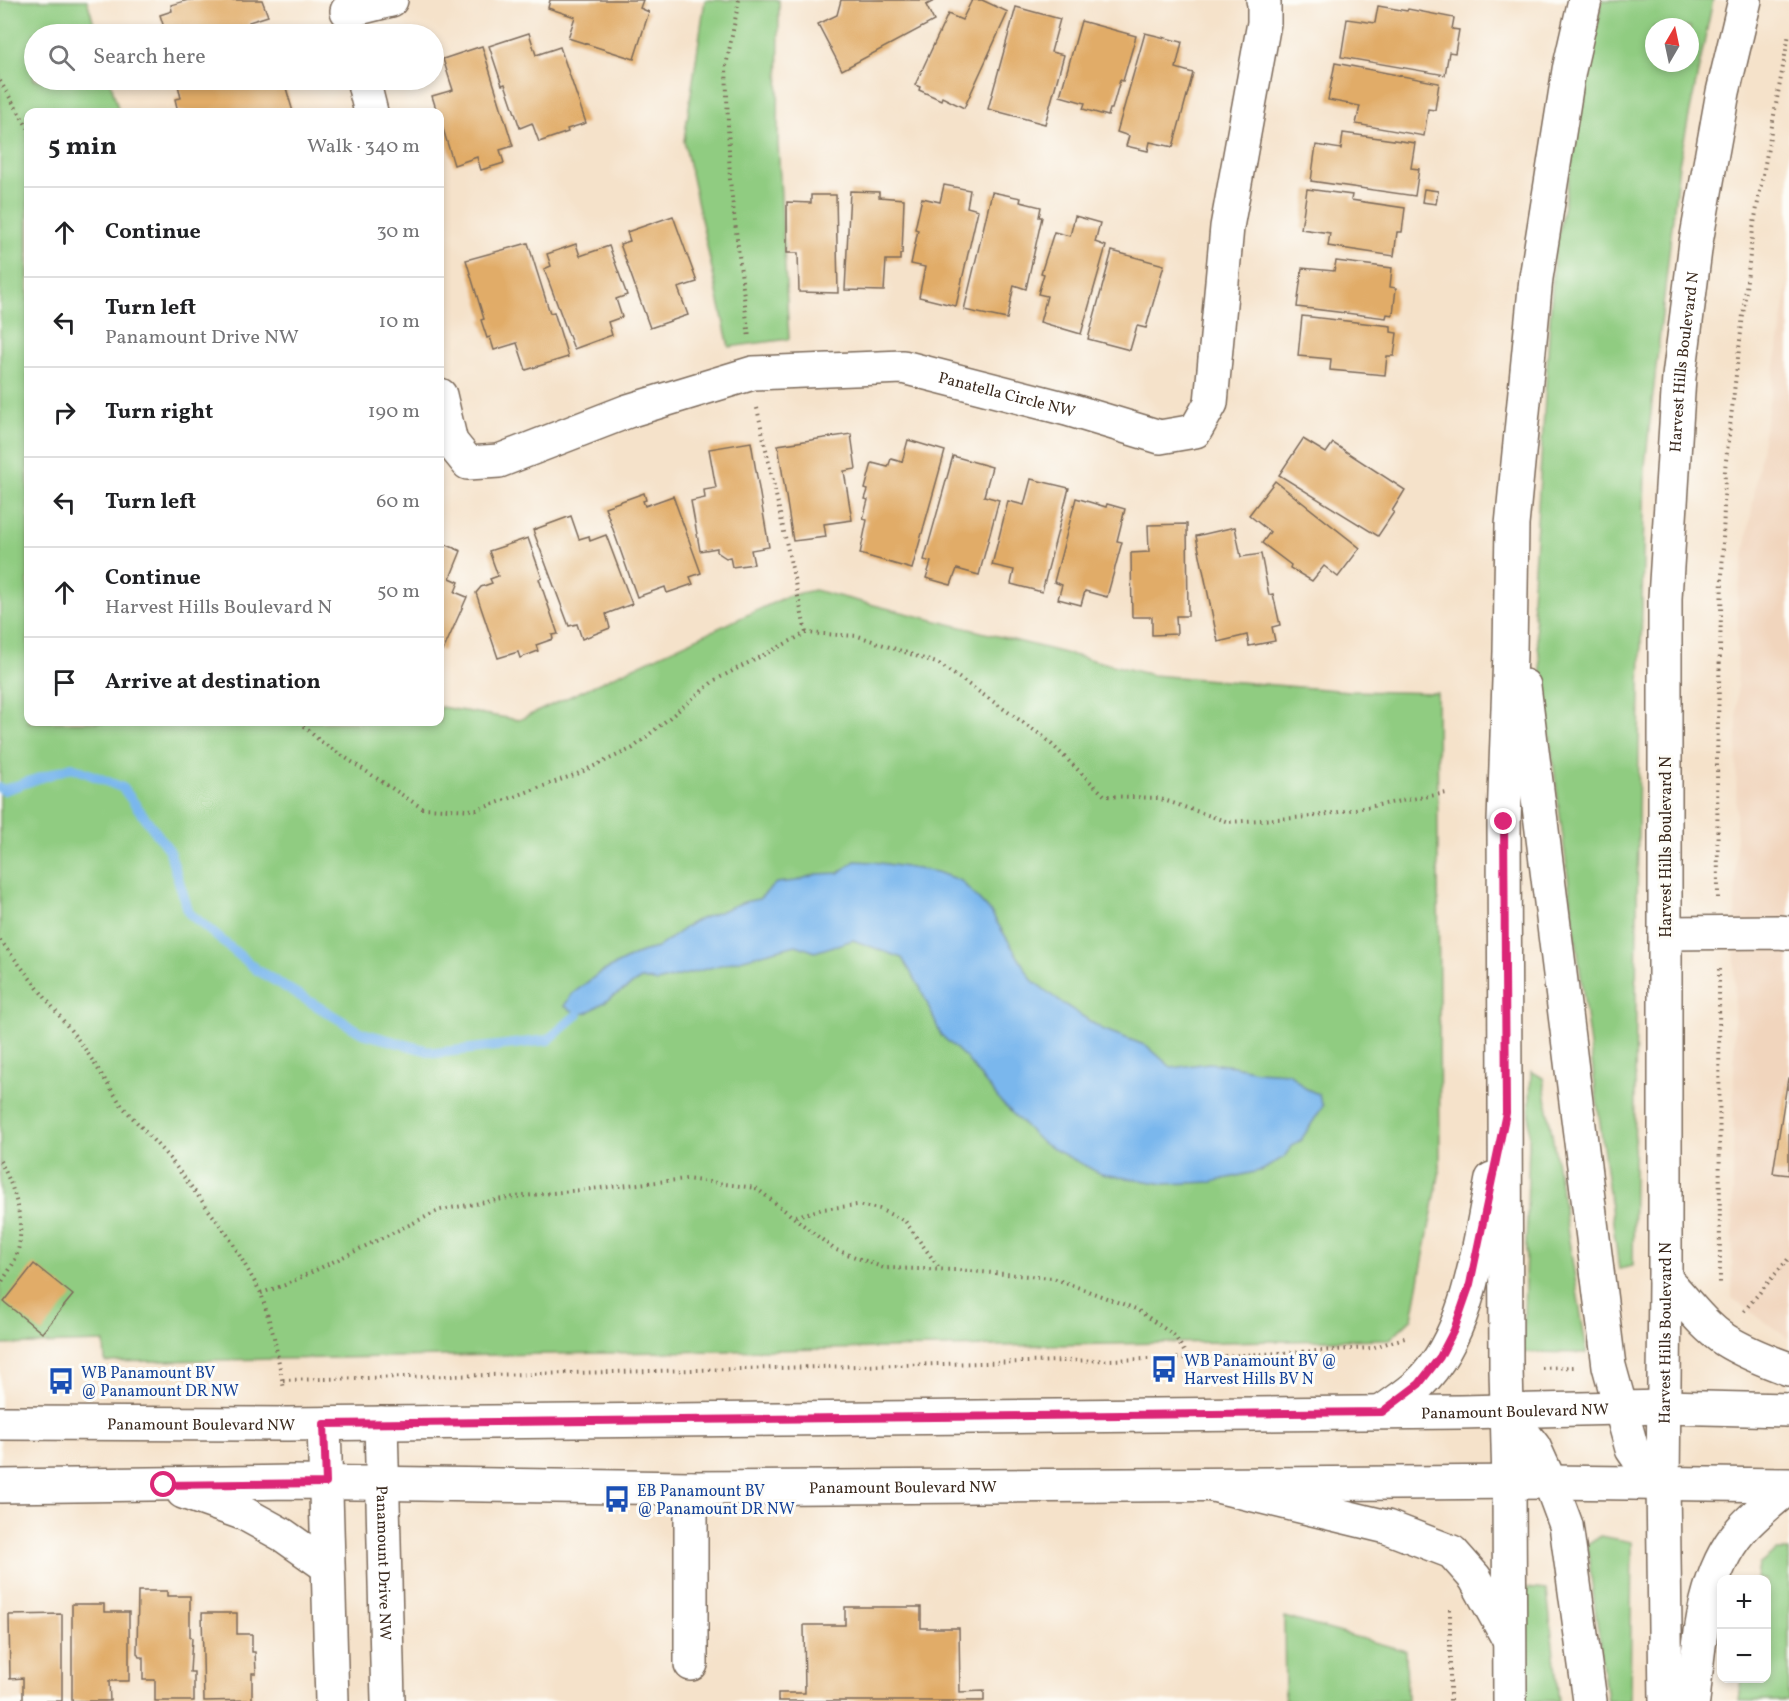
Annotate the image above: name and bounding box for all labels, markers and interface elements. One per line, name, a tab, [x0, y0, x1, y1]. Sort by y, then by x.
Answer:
north arrow	[1645, 18, 1699, 72]
search box	[24, 24, 444, 90]
icon: search	[45, 41, 78, 74]
text: Search here	[93, 42, 206, 73]
text: 5 min	[48, 129, 117, 165]
text: Walk · 340 m	[307, 133, 420, 161]
icon: ahead	[48, 216, 81, 249]
text: Continue	[105, 217, 201, 248]
text: 30 m	[376, 218, 420, 246]
street label: Harvest Hills Boulevard N	[1665, 270, 1705, 453]
text: Turn left	[105, 293, 196, 324]
icon: left	[48, 306, 81, 339]
text: 10 m	[379, 308, 420, 336]
text: Panamount Drive NW	[105, 324, 299, 352]
street label: Panatella Circle NW	[936, 368, 1078, 424]
icon: right	[48, 396, 81, 429]
text: Turn right	[105, 397, 213, 428]
text: 190 m	[368, 398, 420, 426]
icon: left	[48, 486, 81, 519]
text: Turn left	[105, 487, 196, 518]
text: 60 m	[376, 488, 420, 516]
text: Continue	[105, 563, 201, 594]
icon: ahead	[48, 576, 81, 609]
text: 50 m	[377, 578, 420, 606]
text: Harvest Hills Boulevard N	[105, 594, 332, 622]
icon: arrive	[48, 666, 81, 699]
text: Arrive at destination	[105, 667, 321, 698]
street label: Harvest Hills Boulevard N	[1656, 756, 1678, 938]
route end	[1490, 808, 1516, 834]
street label: Harvest Hills Boulevard N	[1655, 1242, 1678, 1424]
place label: WB Panamount BV @ Harvest Hills BV N	[1184, 1351, 1337, 1391]
bus stop icon: WB Panamount BV @ Harvest Hills BV N	[1149, 1354, 1179, 1384]
place label: WB Panamount BV @ Panamount DR NW	[81, 1363, 239, 1403]
bus stop icon: WB Panamount BV @ Panamount DR NW	[46, 1366, 76, 1396]
street label: Panamount Boulevard NW	[1421, 1399, 1609, 1425]
street label: Panamount Boulevard NW	[107, 1414, 295, 1437]
route start	[150, 1471, 176, 1497]
street label: Panamount Boulevard NW	[809, 1477, 997, 1500]
place label: EB Panamount BV @ Panamount DR NW	[637, 1481, 795, 1521]
bus stop icon: EB Panamount BV @ Panamount DR NW	[602, 1484, 632, 1514]
street label: Panamount Drive NW	[370, 1485, 395, 1641]
map controls	[1717, 1575, 1771, 1683]
button: +	[1717, 1575, 1771, 1629]
button: −	[1717, 1629, 1771, 1683]

